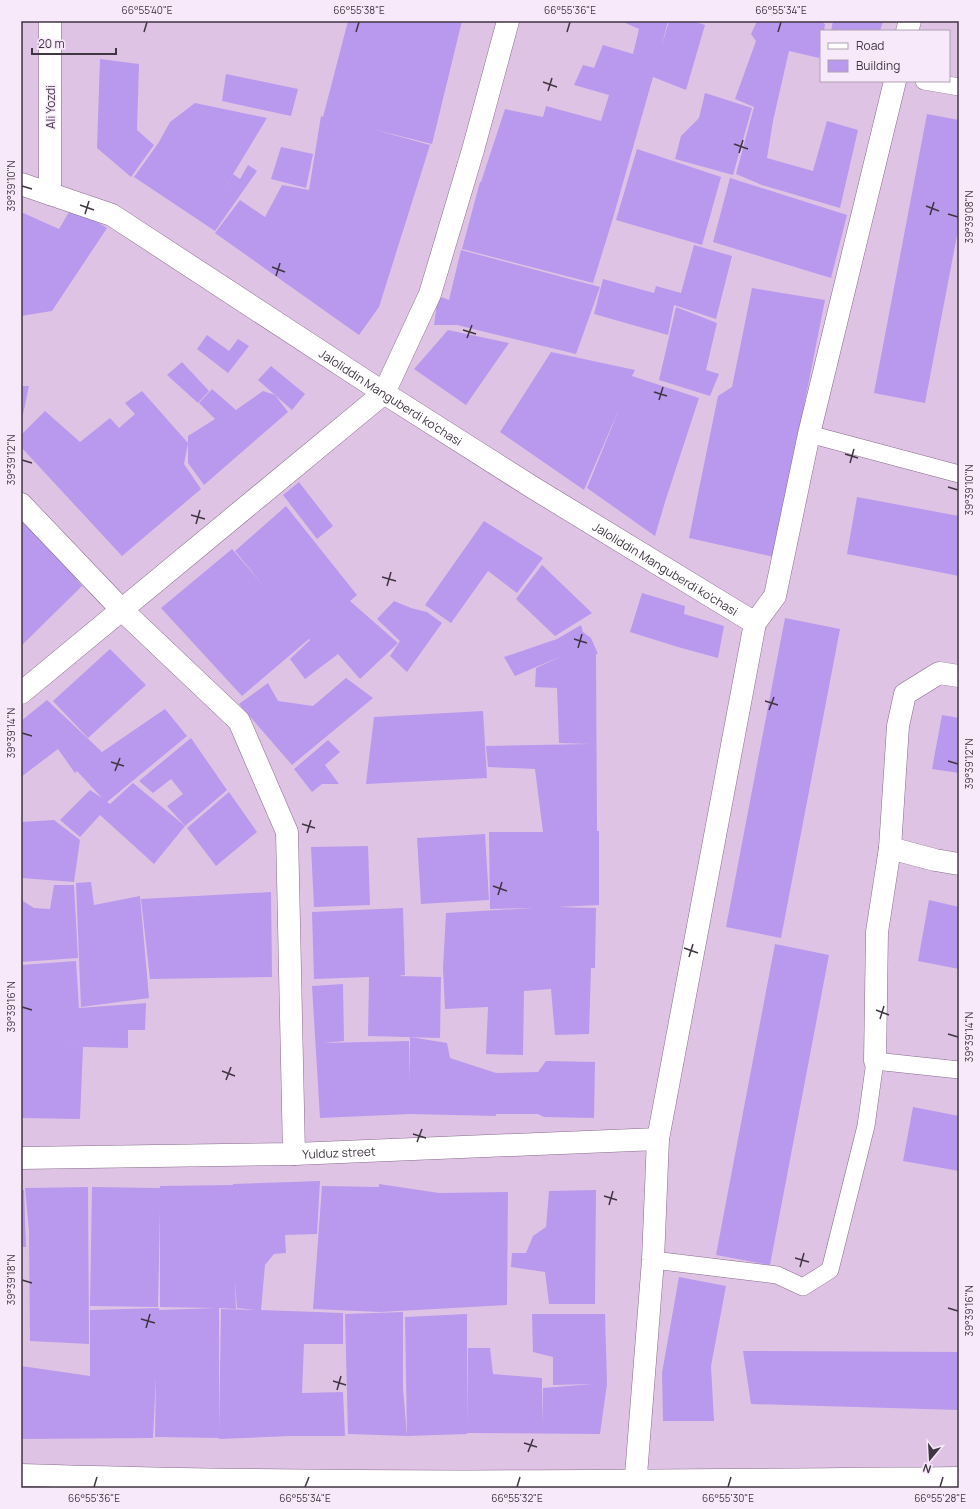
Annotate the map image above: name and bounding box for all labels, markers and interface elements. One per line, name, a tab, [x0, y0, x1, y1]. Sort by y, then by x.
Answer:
text: 66°55'40"E	[121, 3, 173, 17]
text: 66°55'38"E	[333, 3, 385, 17]
text: 66°55'36"E	[544, 3, 596, 17]
text: 66°55'34"E	[755, 3, 807, 17]
scale bar	[32, 30, 116, 56]
legend	[820, 30, 950, 82]
text: 20 m	[38, 35, 65, 52]
text: Road	[856, 37, 884, 54]
text: Building	[856, 57, 900, 74]
street label: Ali Yozdi	[42, 85, 59, 129]
text: 39°39'10"N	[4, 160, 18, 211]
text: 39°39'08"N	[962, 190, 976, 243]
street label: Jaloliddin Manguberdi ko'chasi	[316, 344, 466, 449]
text: 39°39'12"N	[4, 435, 18, 485]
text: 39°39'10"N	[962, 464, 976, 515]
street label: Jaloliddin Manguberdi ko'chasi	[590, 518, 741, 619]
text: 39°39'14"N	[4, 708, 18, 758]
text: 39°39'12"N	[962, 739, 976, 789]
text: 39°39'16"N	[4, 981, 18, 1032]
text: 39°39'14"N	[962, 1012, 976, 1062]
street label: Yulduz street	[302, 1142, 376, 1162]
text: 39°39'18"N	[4, 1255, 18, 1305]
text: 39°39'16"N	[962, 1285, 976, 1336]
north arrow	[910, 1439, 950, 1479]
text: N	[921, 1461, 933, 1477]
text: 66°55'36"E	[68, 1491, 120, 1505]
text: 66°55'34"E	[279, 1491, 331, 1505]
text: 66°55'32"E	[491, 1491, 543, 1505]
text: 66°55'30"E	[702, 1491, 754, 1505]
text: 66°55'28"E	[914, 1491, 966, 1505]

